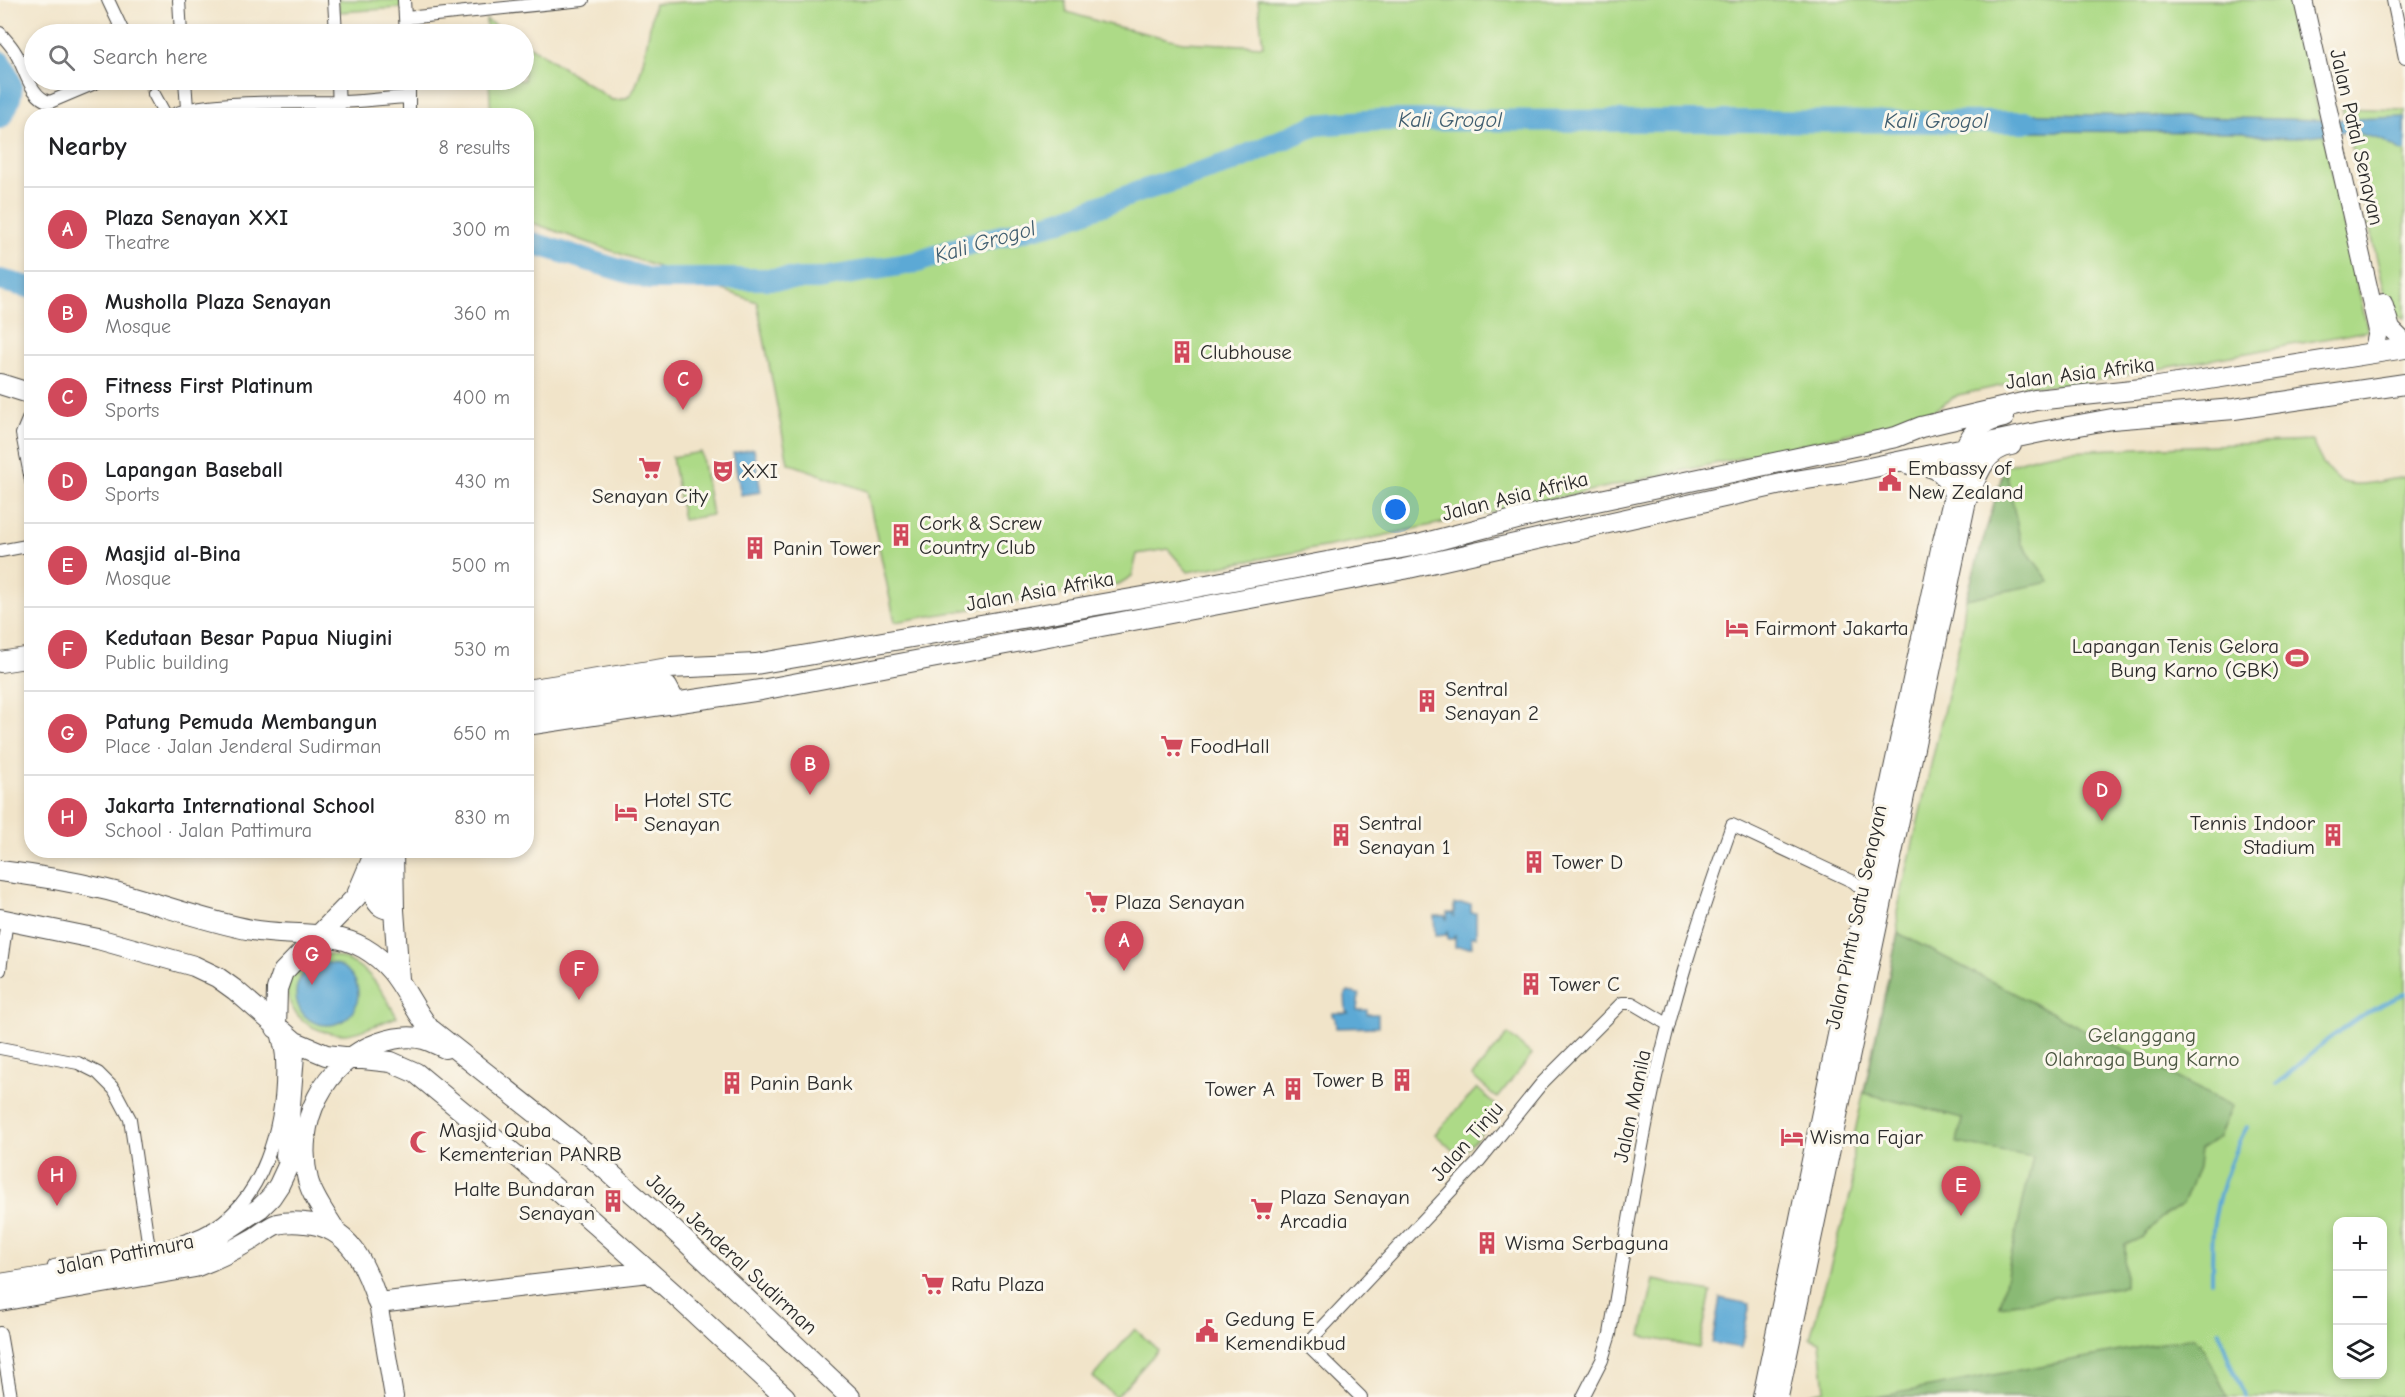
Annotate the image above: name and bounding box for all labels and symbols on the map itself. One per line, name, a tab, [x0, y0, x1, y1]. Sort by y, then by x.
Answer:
street label: Jalan Patal Senayan	[2325, 47, 2389, 227]
water label: Kali Grogol	[1398, 107, 1503, 133]
water label: Kali Grogol	[1884, 108, 1989, 134]
water label: Kali Grogol	[931, 215, 1040, 269]
building icon: Clubhouse	[1169, 339, 1195, 365]
place label: Clubhouse	[1200, 340, 1292, 364]
street label: Jalan Asia Afrika	[2004, 352, 2156, 394]
pin: C	[664, 360, 702, 410]
supermarket icon: Senayan City	[637, 455, 663, 481]
place label: Embassy of New Zealand	[1908, 456, 2024, 504]
theatre icon: XXI	[710, 458, 736, 484]
place label: XXI	[741, 459, 778, 483]
street label: Jalan Asia Afrika	[1439, 466, 1591, 526]
public building icon: Embassy of New Zealand	[1877, 467, 1903, 493]
place label: Senayan City	[592, 484, 709, 508]
your location	[1381, 495, 1410, 524]
place label: Cork & Screw Country Club	[919, 511, 1042, 559]
building icon: Cork & Screw Country Club	[888, 522, 914, 548]
building icon: Panin Tower	[742, 535, 768, 561]
place label: Panin Tower	[773, 536, 881, 560]
street label: Jalan Asia Afrika	[964, 566, 1116, 616]
hotel icon: Fairmont Jakarta	[1724, 615, 1750, 641]
place label: Fairmont Jakarta	[1755, 616, 1909, 640]
place label: Lapangan Tenis Gelora Bung Karno (GBK)	[2072, 634, 2279, 682]
sports icon: Lapangan Tenis Gelora Bung Karno (GBK)	[2284, 645, 2310, 671]
place label: Sentral Senayan 2	[1445, 677, 1539, 725]
building icon: Sentral Senayan 2	[1414, 688, 1440, 714]
supermarket icon: FoodHall	[1159, 733, 1185, 759]
place label: FoodHall	[1190, 734, 1270, 758]
pin: B	[790, 746, 830, 795]
pin: D	[2082, 772, 2122, 821]
place label: Hotel STC Senayan	[644, 788, 732, 836]
hotel icon: Hotel STC Senayan	[613, 799, 639, 825]
street label: Jalan Pintu Satu Senayan	[1820, 803, 1892, 1031]
place label: Sentral Senayan 1	[1359, 811, 1450, 859]
place label: Tennis Indoor Stadium	[2190, 811, 2316, 859]
building icon: Sentral Senayan 1	[1328, 822, 1354, 848]
building icon: Tennis Indoor Stadium	[2320, 822, 2346, 848]
building icon: Tower D	[1521, 849, 1547, 875]
place label: Tower D	[1552, 850, 1623, 874]
supermarket icon: Plaza Senayan	[1084, 889, 1110, 915]
place label: Plaza Senayan	[1115, 890, 1245, 914]
pin: A	[1104, 922, 1144, 971]
pin: G	[292, 936, 332, 985]
pin: F	[560, 950, 598, 1000]
building icon: Tower C	[1518, 971, 1544, 997]
place label: Tower C	[1549, 972, 1620, 996]
park label: Gelanggang Olahraga Bung Karno	[2044, 1023, 2240, 1071]
street label: Jalan Manila	[1608, 1047, 1656, 1165]
building icon: Tower B	[1389, 1067, 1415, 1093]
place label: Tower B	[1313, 1068, 1384, 1092]
building icon: Panin Bank	[719, 1070, 745, 1096]
place label: Panin Bank	[750, 1071, 852, 1095]
building icon: Tower A	[1280, 1076, 1306, 1102]
place label: Tower A	[1205, 1077, 1275, 1101]
street label: Jalan Tinju	[1426, 1096, 1508, 1186]
place label: Masjid Quba Kementerian PANRB	[439, 1118, 622, 1166]
hotel icon: Wisma Fajar	[1779, 1124, 1805, 1150]
place label: Wisma Fajar	[1810, 1125, 1923, 1149]
mosque icon: Masjid Quba Kementerian PANRB	[408, 1129, 434, 1155]
pin: H	[38, 1156, 76, 1206]
pin: E	[1942, 1166, 1980, 1216]
street label: Jalan Jenderal Sudirman	[642, 1169, 822, 1339]
place label: Halte Bundaran Senayan	[454, 1177, 595, 1225]
place label: Plaza Senayan Arcadia	[1280, 1185, 1410, 1233]
building icon: Halte Bundaran Senayan	[600, 1188, 626, 1214]
supermarket icon: Plaza Senayan Arcadia	[1249, 1196, 1275, 1222]
street label: Jalan Pattimura	[54, 1229, 196, 1279]
building icon: Wisma Serbaguna	[1474, 1230, 1500, 1256]
place label: Wisma Serbaguna	[1505, 1231, 1669, 1255]
supermarket icon: Ratu Plaza	[920, 1271, 946, 1297]
place label: Ratu Plaza	[951, 1272, 1045, 1296]
place label: Gedung E Kemendikbud	[1225, 1307, 1346, 1355]
public building icon: Gedung E Kemendikbud	[1194, 1318, 1220, 1344]

